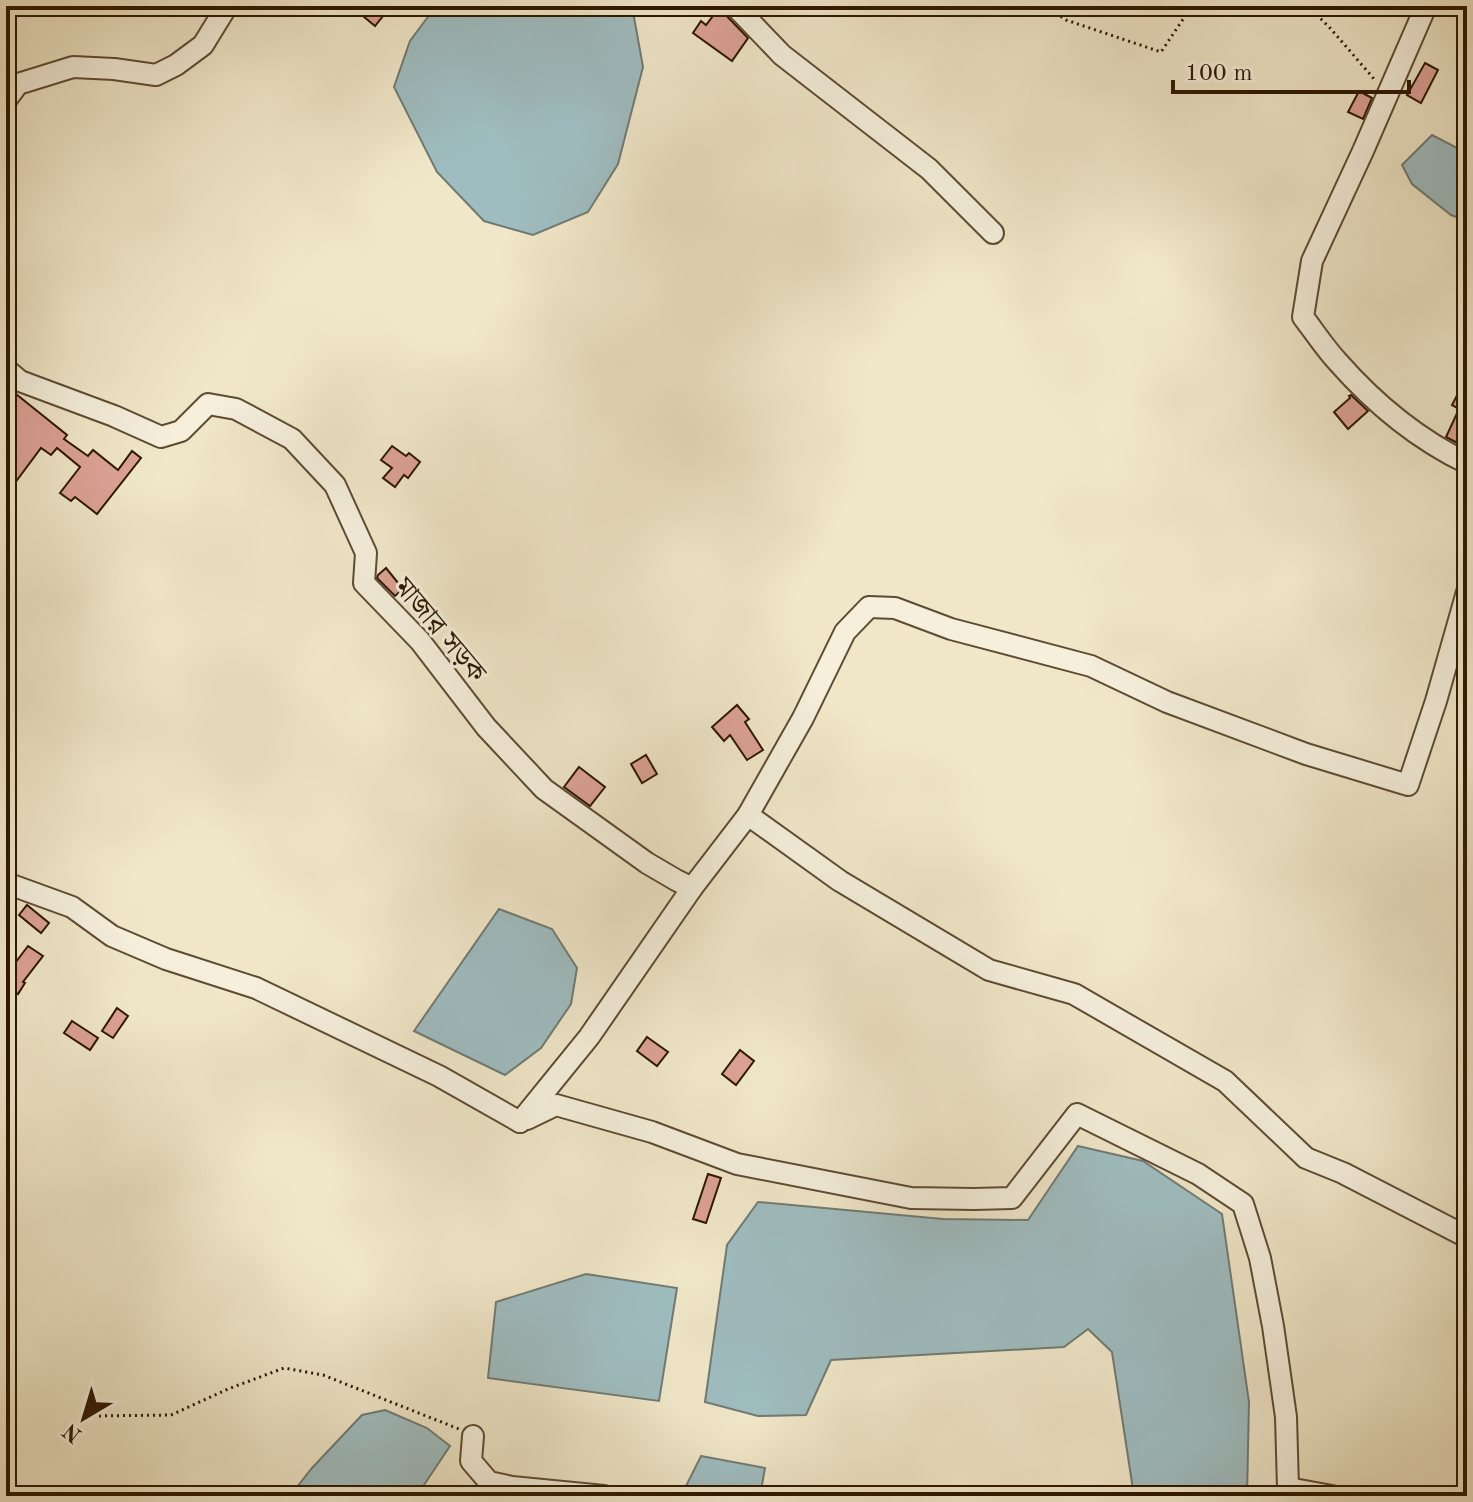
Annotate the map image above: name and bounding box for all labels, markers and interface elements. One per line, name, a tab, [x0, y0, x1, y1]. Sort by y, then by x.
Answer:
scale bar	[1173, 44, 1409, 94]
text: 100 m	[1185, 62, 1253, 86]
street label: মাজার সড়ক	[387, 573, 491, 689]
north arrow	[44, 1378, 124, 1458]
text: N	[59, 1418, 86, 1446]

